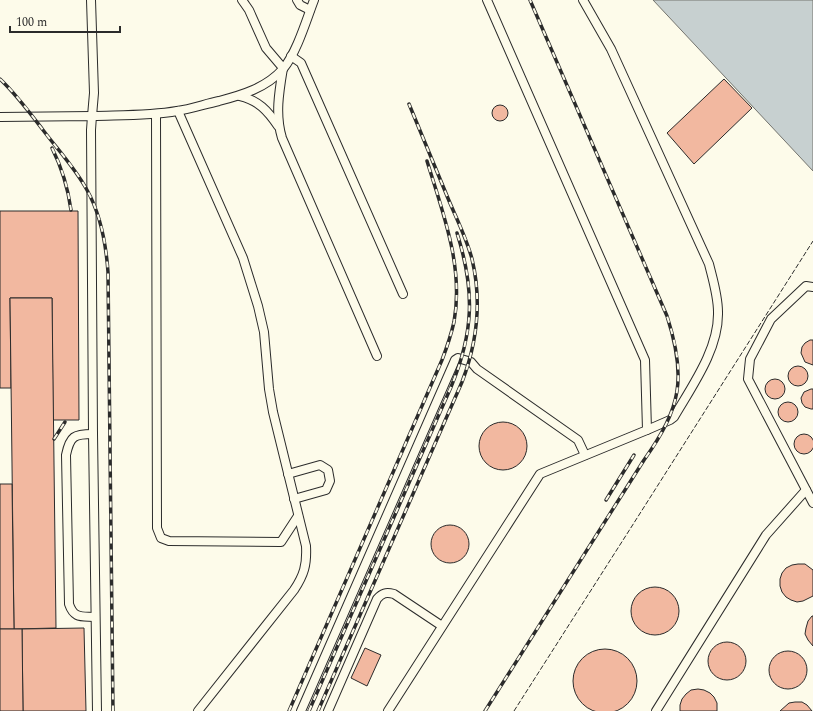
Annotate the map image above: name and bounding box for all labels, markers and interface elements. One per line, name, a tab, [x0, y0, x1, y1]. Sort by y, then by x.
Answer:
scale bar	[10, 8, 120, 34]
text: 100 m	[16, 13, 47, 32]

